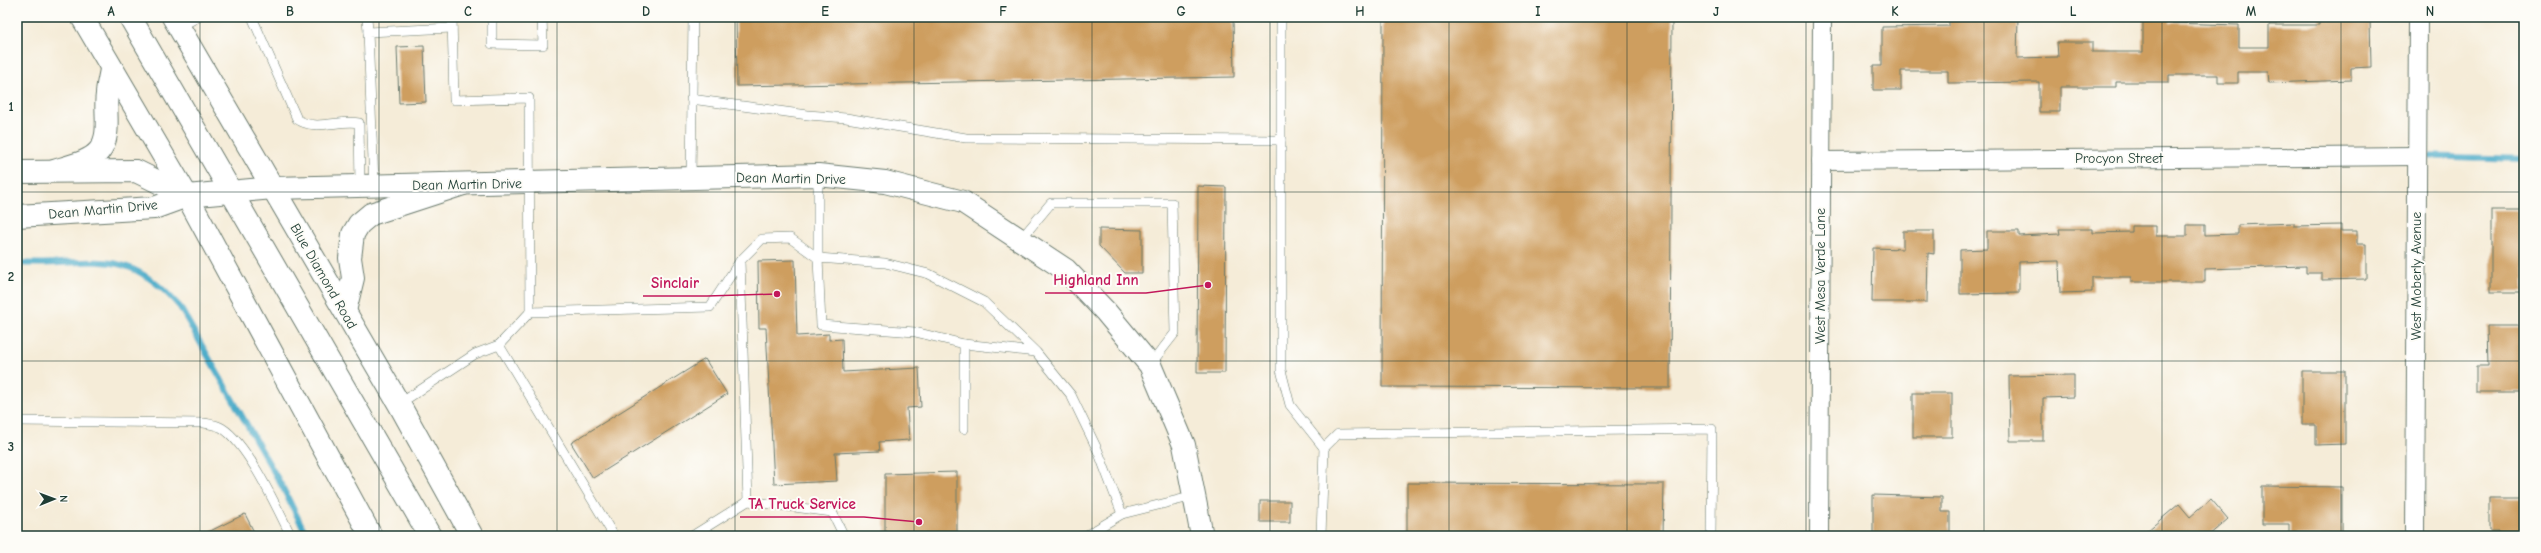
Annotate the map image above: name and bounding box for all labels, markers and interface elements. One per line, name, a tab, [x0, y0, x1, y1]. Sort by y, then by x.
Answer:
text: A	[107, 4, 115, 19]
text: B	[286, 4, 294, 19]
text: C	[464, 4, 472, 19]
text: D	[642, 4, 650, 19]
text: E	[821, 4, 829, 19]
text: F	[999, 4, 1007, 19]
text: G	[1176, 4, 1186, 19]
text: H	[1355, 4, 1365, 19]
text: I	[1535, 4, 1541, 19]
text: J	[1713, 4, 1719, 19]
text: K	[1891, 4, 1899, 19]
text: L	[2070, 4, 2077, 19]
text: M	[2246, 4, 2257, 19]
text: N	[2426, 4, 2434, 19]
text: 1	[8, 99, 14, 114]
street label: Procyon Street	[2075, 150, 2164, 167]
street label: Dean Martin Drive	[736, 169, 846, 188]
street label: Dean Martin Drive	[412, 175, 522, 194]
street label: Dean Martin Drive	[48, 196, 158, 223]
street label: West Mesa Verde Lane	[1812, 208, 1829, 344]
street label: West Moberly Avenue	[2408, 212, 2425, 340]
street label: Blue Diamond Road	[286, 221, 361, 332]
callout: Highland Inn	[1045, 266, 1146, 293]
text: 2	[8, 269, 14, 284]
callout: Sinclair	[643, 269, 707, 296]
text: Highland Inn	[1053, 271, 1139, 289]
text: Sinclair	[651, 274, 699, 292]
text: 3	[8, 439, 14, 454]
north arrow	[34, 479, 74, 519]
callout: TA Truck Service	[740, 490, 864, 517]
text: N	[57, 495, 70, 503]
text: TA Truck Service	[748, 495, 856, 513]

